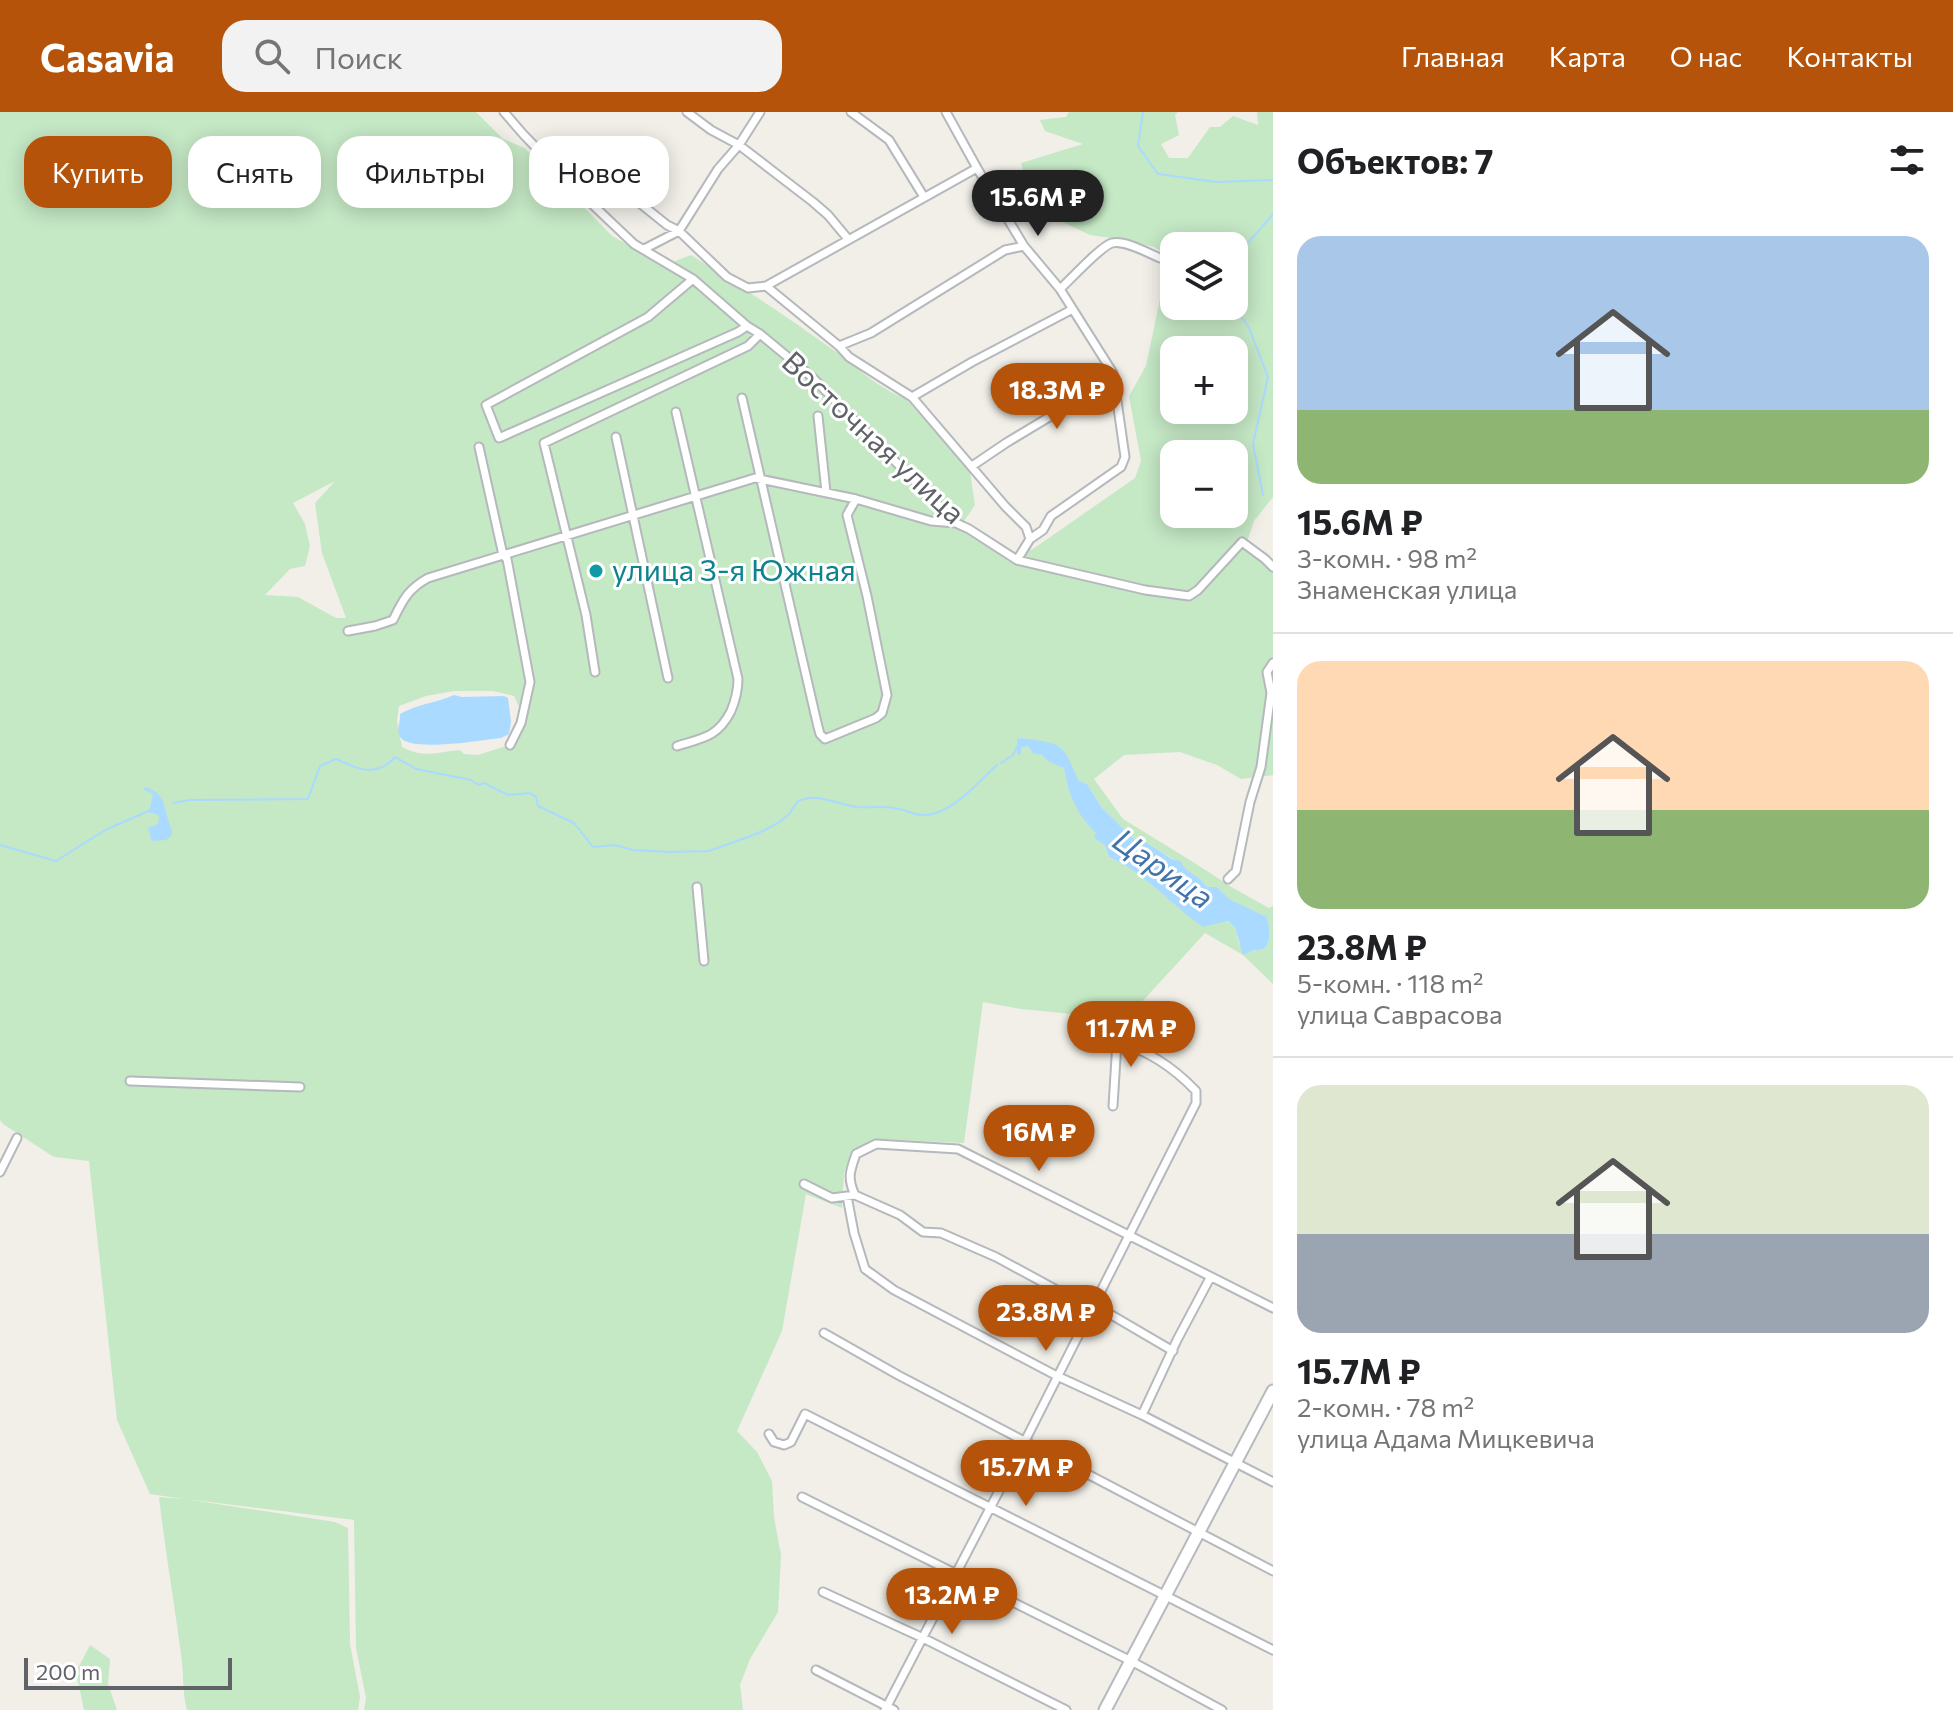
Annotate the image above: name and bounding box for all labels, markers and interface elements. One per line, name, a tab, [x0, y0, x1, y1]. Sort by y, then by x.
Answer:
search box	[222, 20, 782, 92]
text: Casavia	[40, 33, 174, 80]
icon: search	[250, 34, 294, 78]
text: Поиск	[314, 38, 403, 75]
text: Главная	[1401, 39, 1505, 73]
text: Карта	[1549, 39, 1626, 73]
text: О нас	[1670, 39, 1742, 73]
text: Контакты	[1786, 39, 1913, 73]
chip: Купить	[24, 136, 172, 208]
chip: Снять	[188, 136, 321, 208]
chip: Фильтры	[337, 136, 513, 208]
chip: Новое	[529, 136, 669, 208]
icon: filters	[1885, 138, 1929, 182]
text: Объектов: 7	[1297, 139, 1493, 181]
pin: 15.6M ₽	[964, 170, 1112, 238]
text: 15.6M ₽	[990, 180, 1086, 211]
map controls	[1160, 232, 1248, 528]
button: layers	[1160, 232, 1248, 320]
icon: home	[1541, 288, 1685, 432]
button: +	[1160, 336, 1248, 424]
street label: Восточная улица	[776, 342, 974, 530]
pin: 18.3M ₽	[983, 363, 1131, 431]
text: 18.3M ₽	[1009, 373, 1105, 404]
button: −	[1160, 440, 1248, 528]
text: 15.6M ₽	[1297, 500, 1423, 542]
text: 3-комн. · 98 m²	[1297, 542, 1477, 573]
place label: улица 3-я Южная	[612, 550, 856, 587]
marker: улица 3-я Южная	[587, 562, 605, 580]
text: Знаменская улица	[1297, 573, 1517, 604]
icon: home	[1541, 713, 1685, 857]
water label: Царица	[1106, 818, 1222, 916]
text: 23.8M ₽	[1297, 925, 1427, 967]
text: 5-комн. · 118 m²	[1297, 967, 1483, 998]
text: улица Саврасова	[1297, 998, 1503, 1029]
pin: 11.7M ₽	[1057, 1001, 1205, 1069]
text: 11.7M ₽	[1085, 1011, 1177, 1042]
pin: 16M ₽	[983, 1105, 1095, 1173]
text: 16M ₽	[1002, 1115, 1076, 1146]
icon: home	[1541, 1137, 1685, 1281]
pin: 23.8M ₽	[972, 1285, 1120, 1353]
text: 23.8M ₽	[996, 1295, 1096, 1326]
text: 15.7M ₽	[1297, 1349, 1421, 1391]
text: 2-комн. · 78 m²	[1297, 1391, 1474, 1422]
text: улица Адама Мицкевича	[1297, 1422, 1595, 1453]
pin: 15.7M ₽	[952, 1440, 1100, 1508]
text: 15.7M ₽	[979, 1450, 1073, 1481]
pin: 13.2M ₽	[878, 1568, 1026, 1636]
text: 13.2M ₽	[904, 1578, 1000, 1609]
scale bar	[24, 1654, 232, 1690]
text: 200 m	[36, 1658, 100, 1685]

